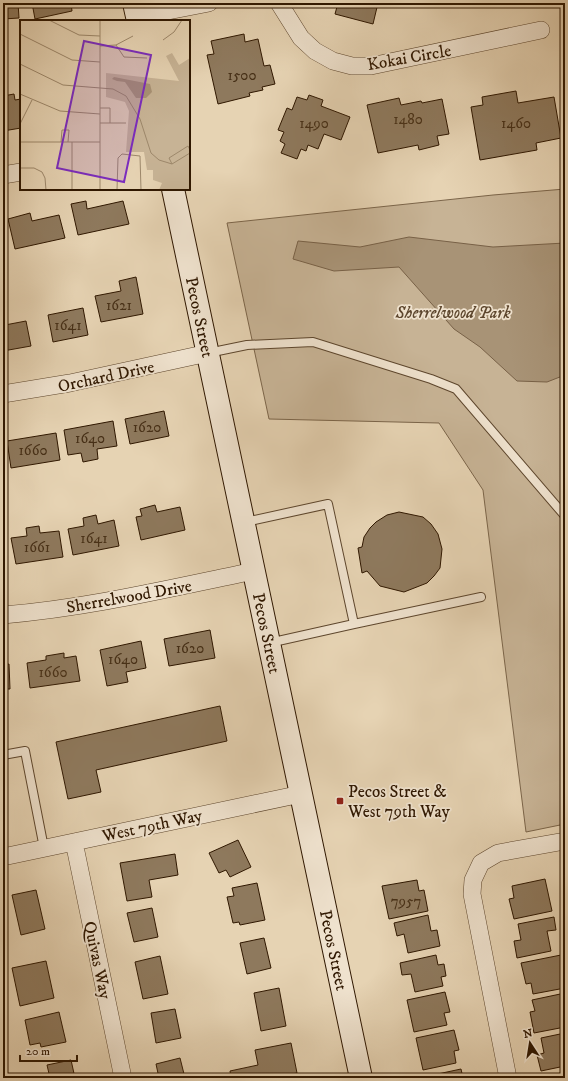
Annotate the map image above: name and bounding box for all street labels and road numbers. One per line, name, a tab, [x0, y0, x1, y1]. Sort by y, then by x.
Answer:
street label: Kokai Circle	[365, 40, 453, 76]
street label: Pecos Street	[180, 275, 218, 360]
street label: Orchard Drive	[56, 356, 156, 398]
street label: Sherrelwood Drive	[65, 575, 194, 619]
street label: Pecos Street	[247, 591, 285, 676]
street label: West 79th Way	[99, 804, 205, 848]
street label: Pecos Street	[314, 908, 352, 993]
street label: Quivas Way	[78, 919, 116, 1002]

